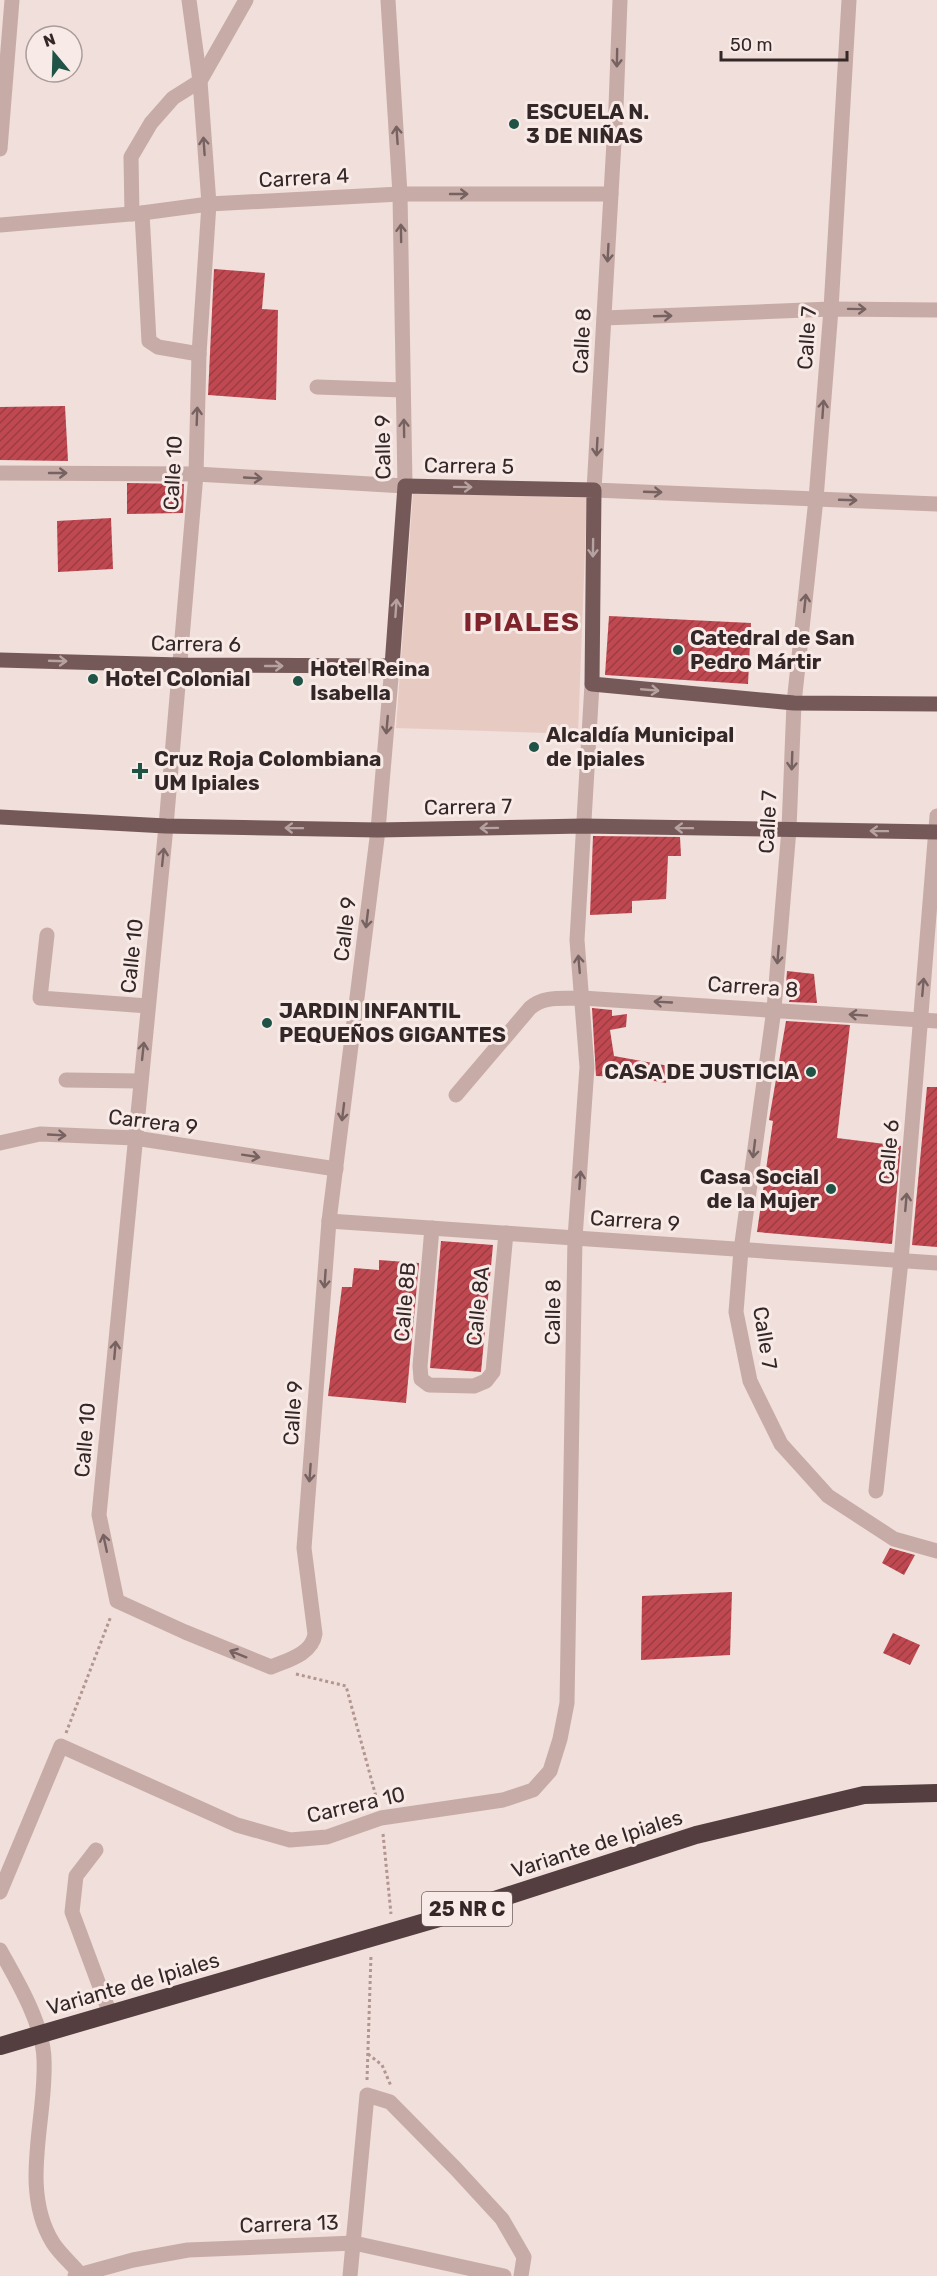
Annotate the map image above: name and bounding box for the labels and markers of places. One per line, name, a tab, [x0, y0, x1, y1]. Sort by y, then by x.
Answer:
place label: ESCUELA N. 3 DE NIÑAS	[526, 99, 649, 148]
marker: ESCUELA N. 3 DE NIÑAS	[507, 117, 521, 131]
place label: Catedral de San Pedro Mártir	[690, 625, 855, 674]
marker: Catedral de San Pedro Mártir	[671, 643, 685, 657]
place label: Hotel Reina Isabella	[310, 656, 430, 705]
place label: Hotel Colonial	[105, 666, 251, 691]
marker: Hotel Colonial	[86, 672, 100, 686]
marker: Hotel Reina Isabella	[291, 674, 305, 688]
place label: Alcaldía Municipal de Ipiales	[546, 722, 734, 771]
marker: Alcaldía Municipal de Ipiales	[527, 740, 541, 754]
place label: Cruz Roja Colombiana UM Ipiales	[154, 746, 381, 795]
marker: Cruz Roja Colombiana UM Ipiales	[131, 762, 149, 780]
place label: JARDIN INFANTIL PEQUEÑOS GIGANTES	[279, 998, 506, 1047]
marker: JARDIN INFANTIL PEQUEÑOS GIGANTES	[260, 1016, 274, 1030]
place label: CASA DE JUSTICIA	[604, 1059, 799, 1084]
marker: CASA DE JUSTICIA	[804, 1065, 818, 1079]
place label: Casa Social de la Mujer	[700, 1164, 819, 1213]
marker: Casa Social de la Mujer	[824, 1182, 838, 1196]

